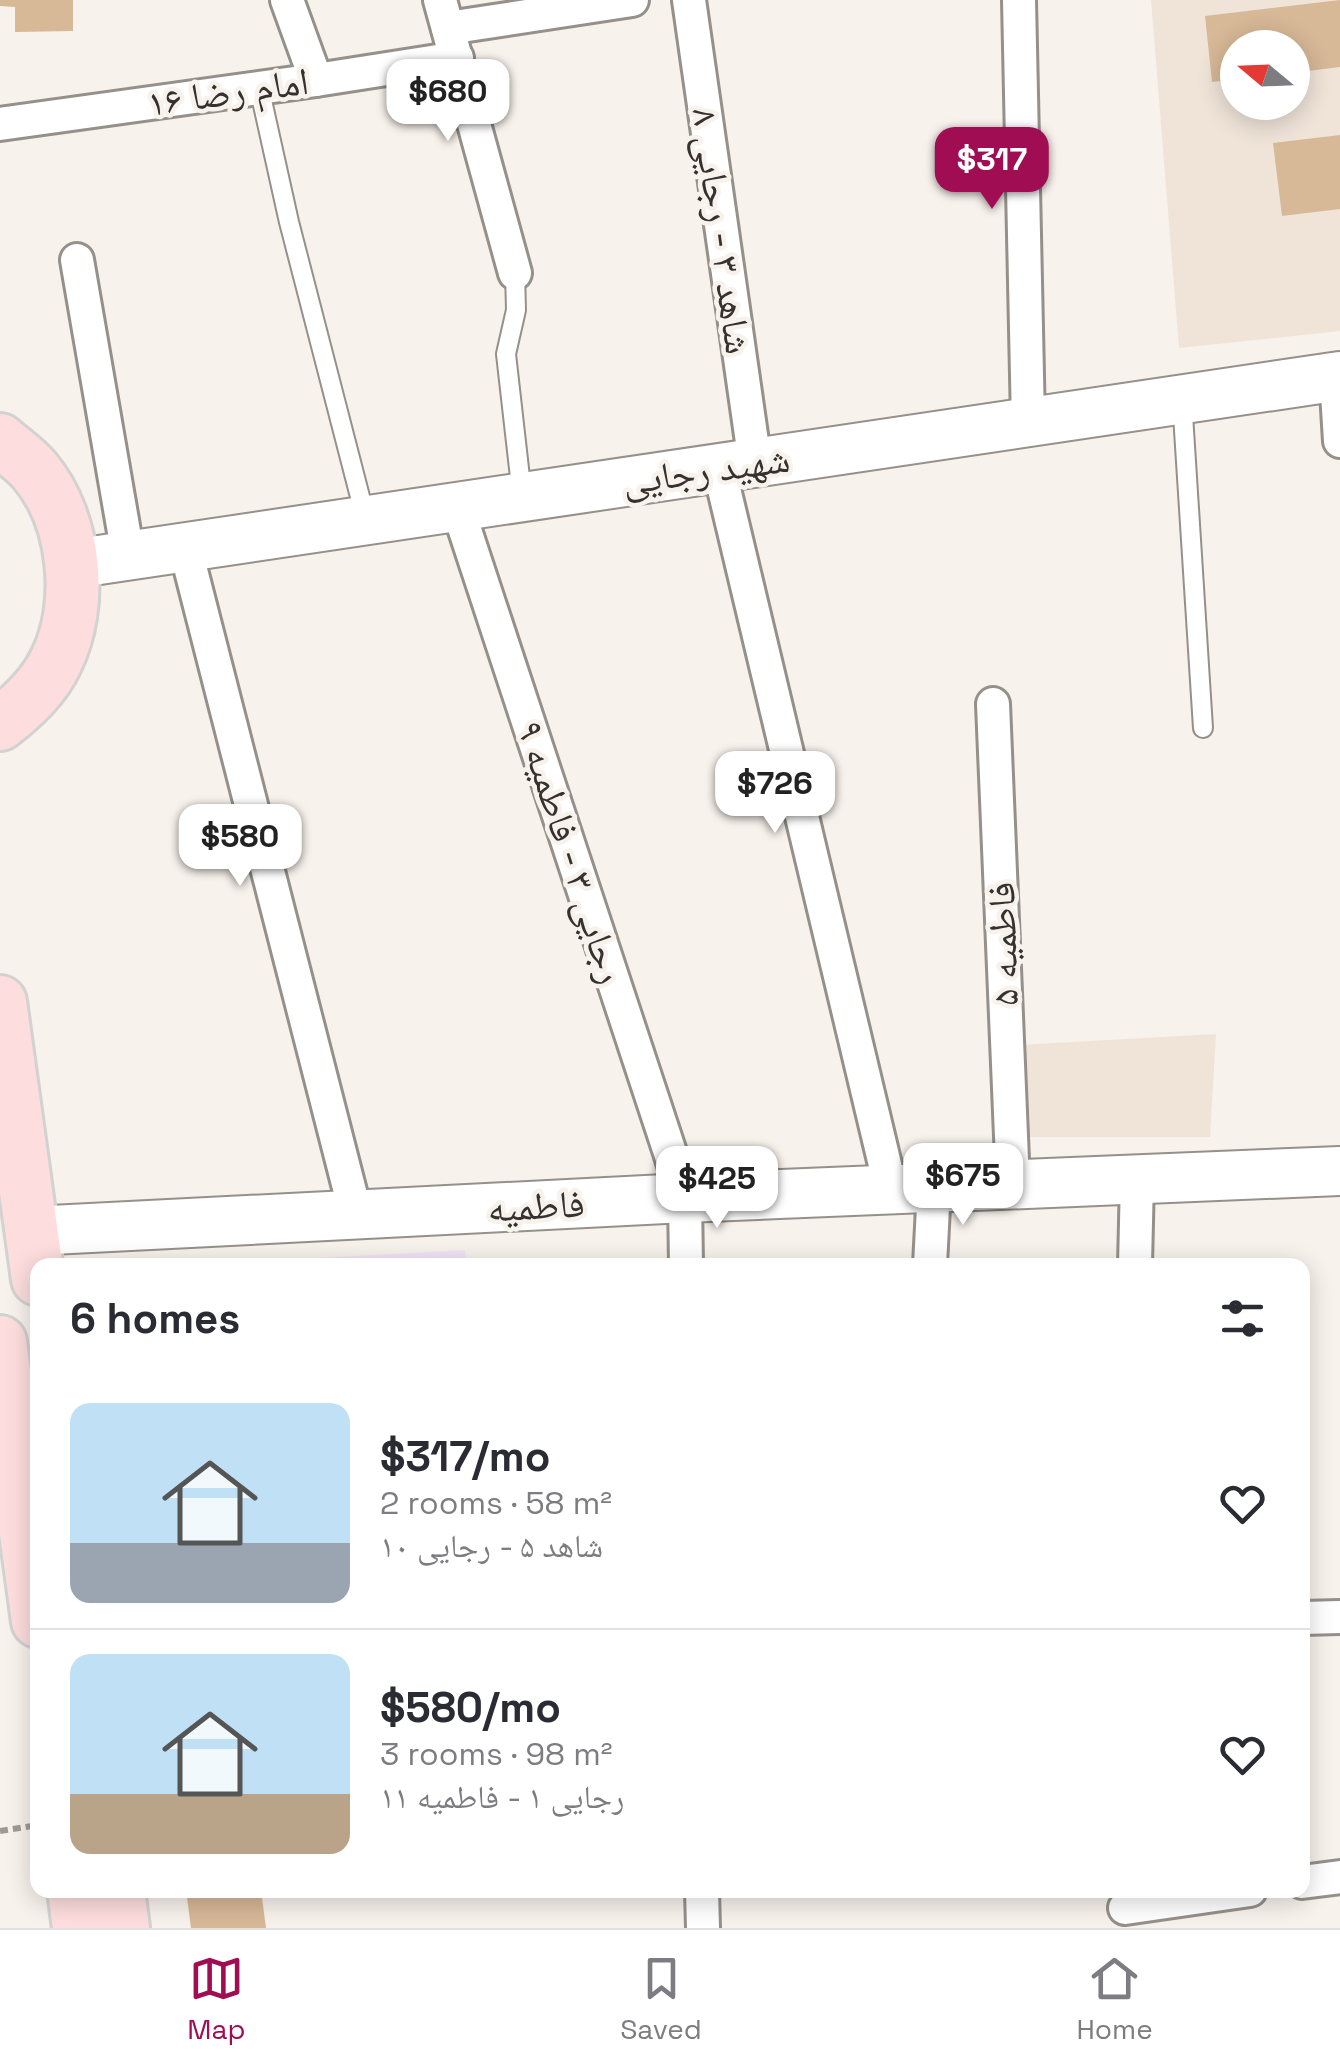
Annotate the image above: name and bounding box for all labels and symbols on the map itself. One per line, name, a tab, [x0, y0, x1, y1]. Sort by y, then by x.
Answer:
north arrow	[1220, 30, 1310, 120]
street label: امام رضا ۱۶	[144, 57, 312, 128]
pin: $680	[389, 59, 507, 144]
street label: شاهد ۳ - رجایی ۸	[681, 105, 763, 357]
pin: $317	[933, 127, 1051, 212]
street label: شهید رجایی	[619, 435, 793, 505]
street label: رجایی ۳ - فاطمیه ۹	[506, 715, 636, 989]
pin: $726	[716, 751, 834, 836]
pin: $580	[181, 804, 299, 889]
street label: فاطمیه ۵	[977, 881, 1029, 1007]
pin: $675	[904, 1143, 1022, 1228]
pin: $425	[658, 1146, 776, 1231]
street label: فاطمیه	[486, 1179, 586, 1233]

